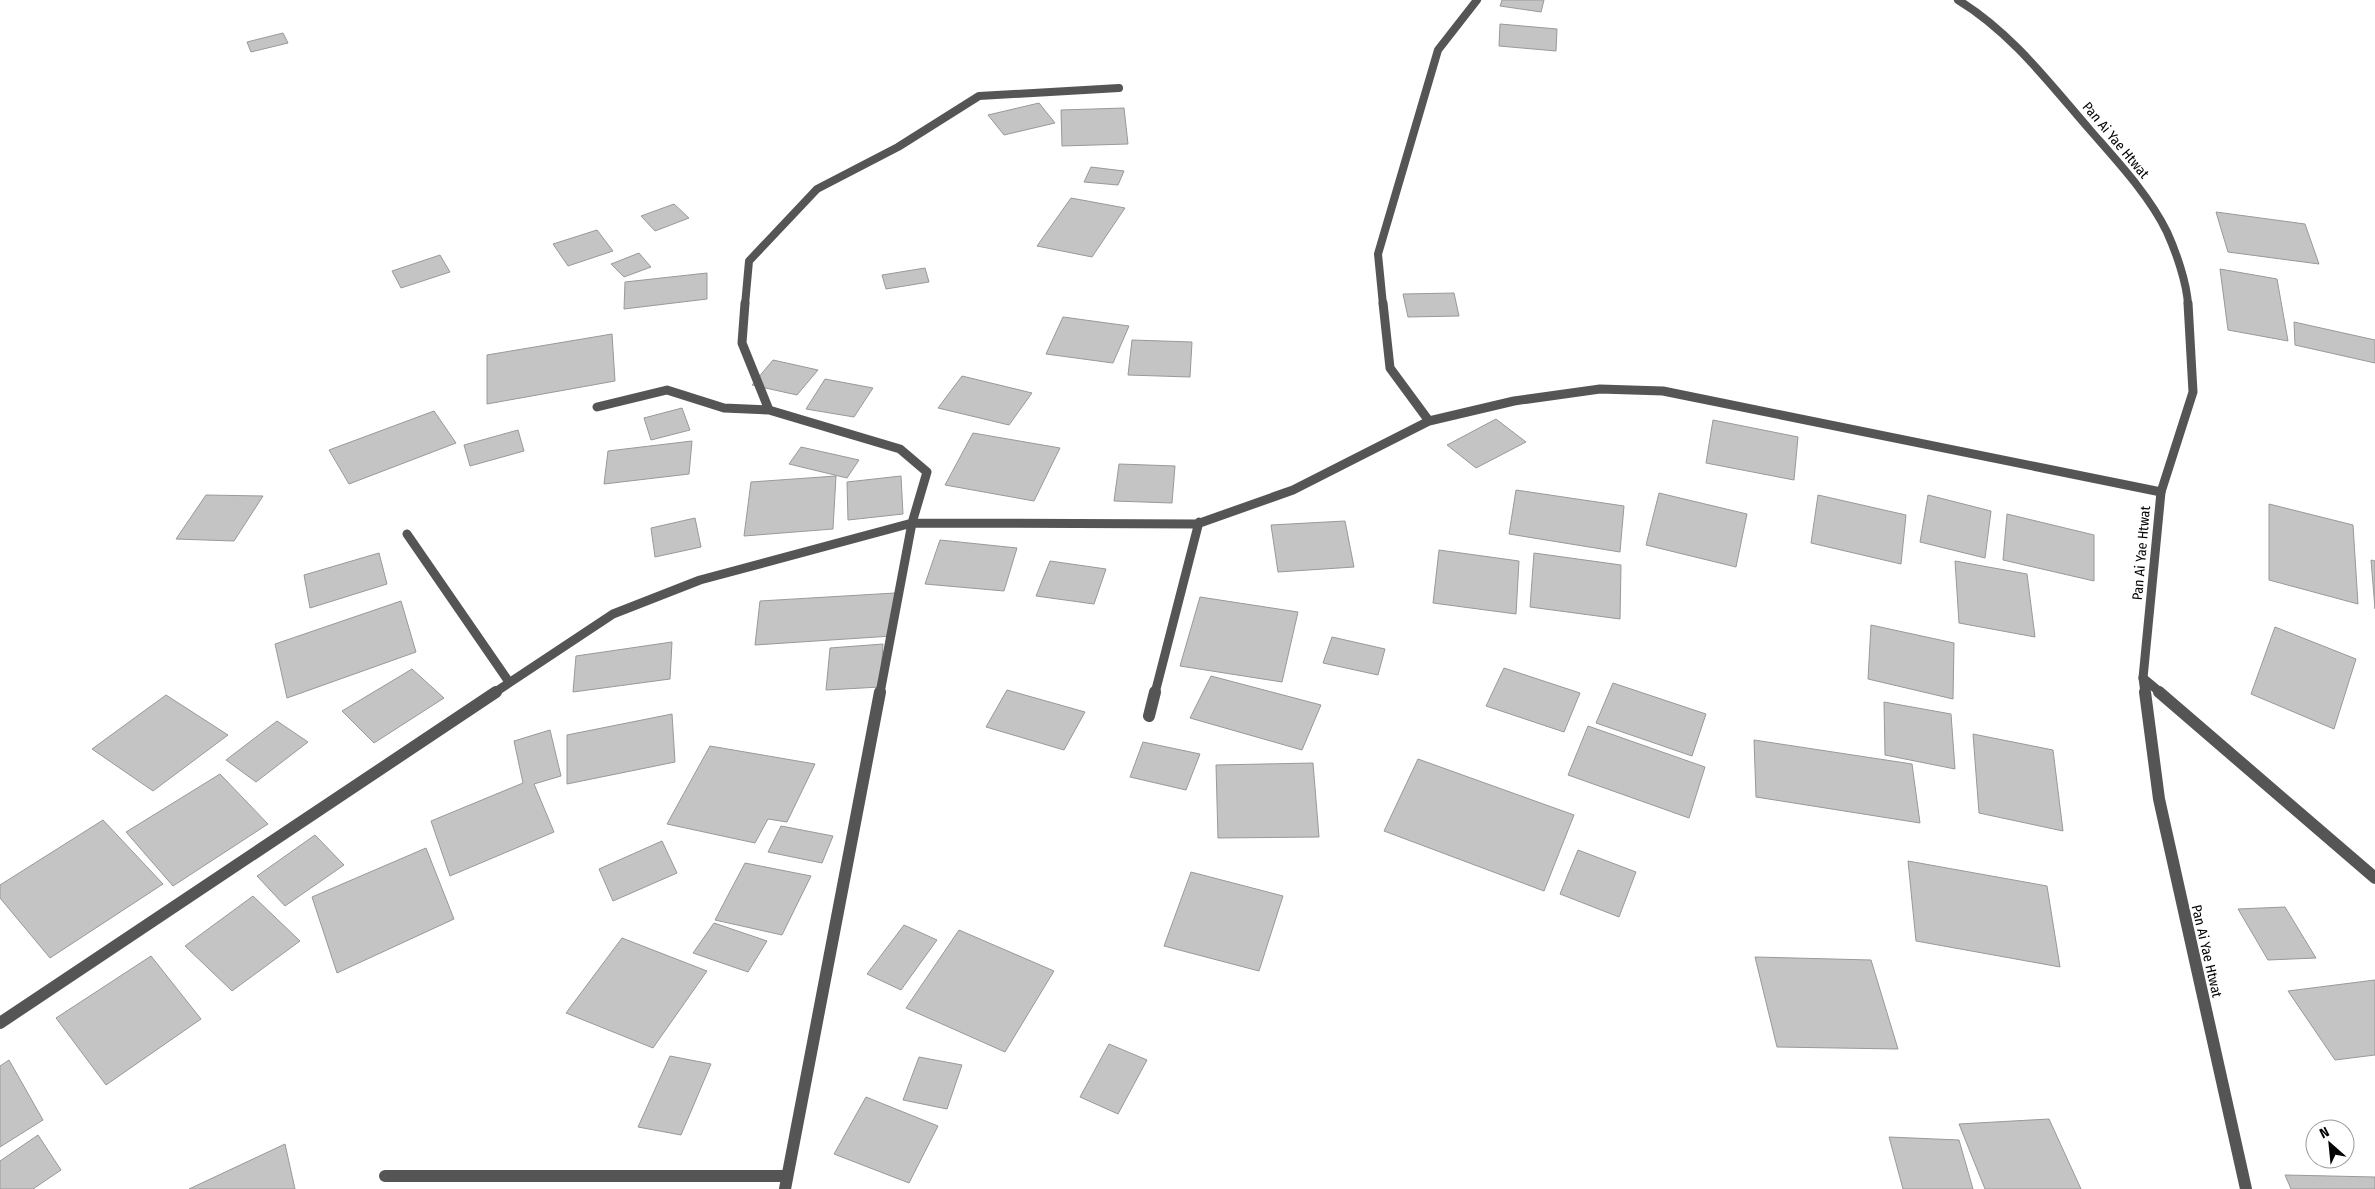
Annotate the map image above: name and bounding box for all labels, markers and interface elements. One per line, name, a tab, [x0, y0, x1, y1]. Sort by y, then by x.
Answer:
street label: Pan Ai Yae Htwat	[2079, 99, 2153, 182]
street label: Pan Ai Yae Htwat	[2129, 505, 2154, 601]
street label: Pan Ai Yae Htwat	[2188, 903, 2226, 1000]
north arrow	[2305, 1119, 2355, 1169]
text: N	[2317, 1123, 2332, 1142]

